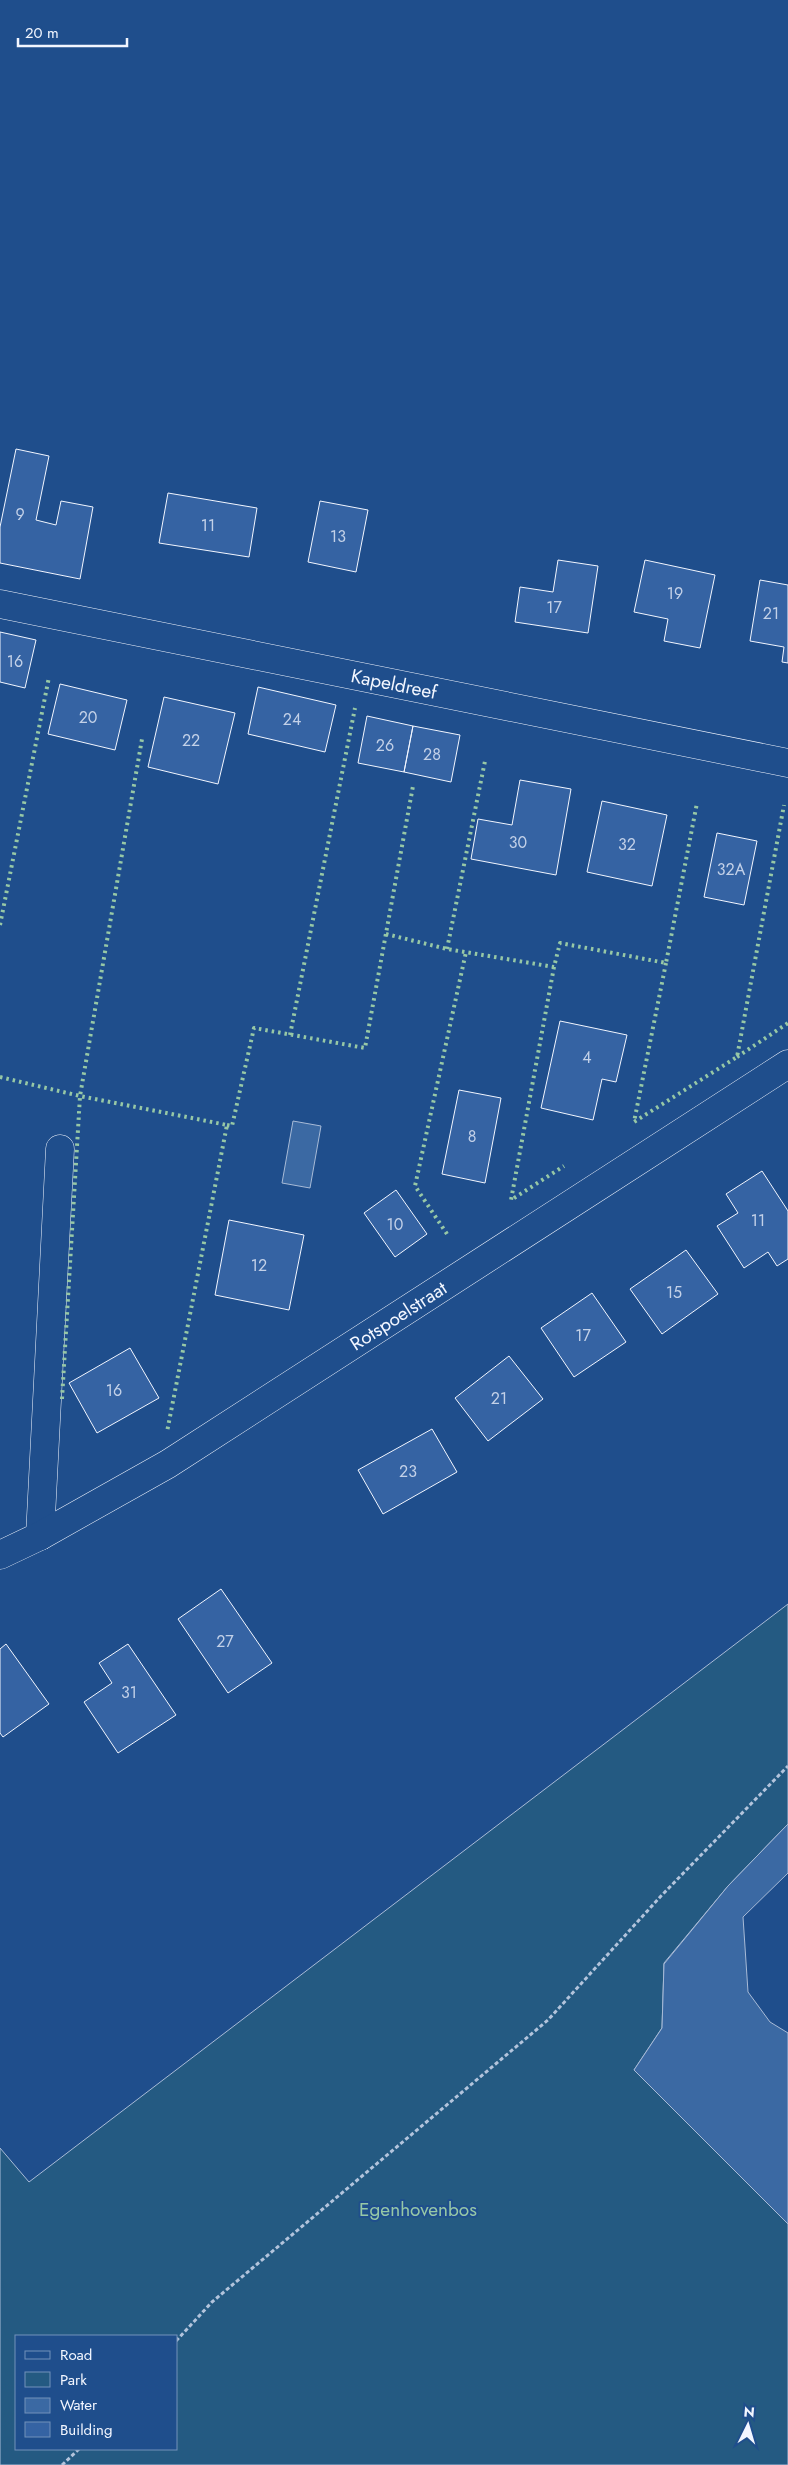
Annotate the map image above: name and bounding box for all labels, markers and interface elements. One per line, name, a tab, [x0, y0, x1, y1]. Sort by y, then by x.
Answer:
scale bar	[18, 15, 126, 47]
text: 20 m	[25, 22, 59, 44]
house number: 9	[15, 503, 25, 526]
house number: 11	[201, 514, 215, 537]
house number: 13	[330, 525, 346, 548]
house number: 19	[667, 582, 683, 605]
house number: 17	[546, 596, 562, 619]
house number: 21	[763, 602, 779, 625]
house number: 16	[7, 650, 23, 673]
street label: Kapeldreef	[349, 662, 440, 706]
house number: 20	[79, 706, 97, 729]
house number: 24	[283, 708, 301, 731]
house number: 22	[182, 729, 200, 752]
house number: 26	[376, 734, 394, 757]
house number: 28	[423, 743, 441, 766]
house number: 30	[509, 831, 527, 854]
house number: 32	[618, 833, 636, 856]
house number: 32A	[717, 858, 746, 881]
house number: 4	[582, 1046, 592, 1069]
house number: 8	[468, 1125, 476, 1148]
house number: 11	[751, 1209, 765, 1232]
house number: 10	[387, 1213, 403, 1236]
house number: 12	[251, 1254, 267, 1277]
street label: Rotspoelstraat	[345, 1274, 452, 1357]
house number: 15	[666, 1281, 682, 1304]
house number: 17	[575, 1324, 591, 1347]
house number: 16	[106, 1379, 122, 1402]
house number: 21	[491, 1387, 507, 1410]
house number: 23	[399, 1460, 417, 1483]
house number: 27	[216, 1630, 234, 1653]
house number: 31	[121, 1681, 137, 1704]
park label: Egenhovenbos	[359, 2196, 477, 2223]
legend	[15, 2335, 178, 2450]
text: Road	[60, 2344, 92, 2366]
text: Park	[60, 2369, 87, 2391]
text: Water	[60, 2394, 98, 2416]
north arrow	[723, 2400, 773, 2450]
text: N	[743, 2402, 756, 2422]
text: Building	[60, 2419, 112, 2441]

